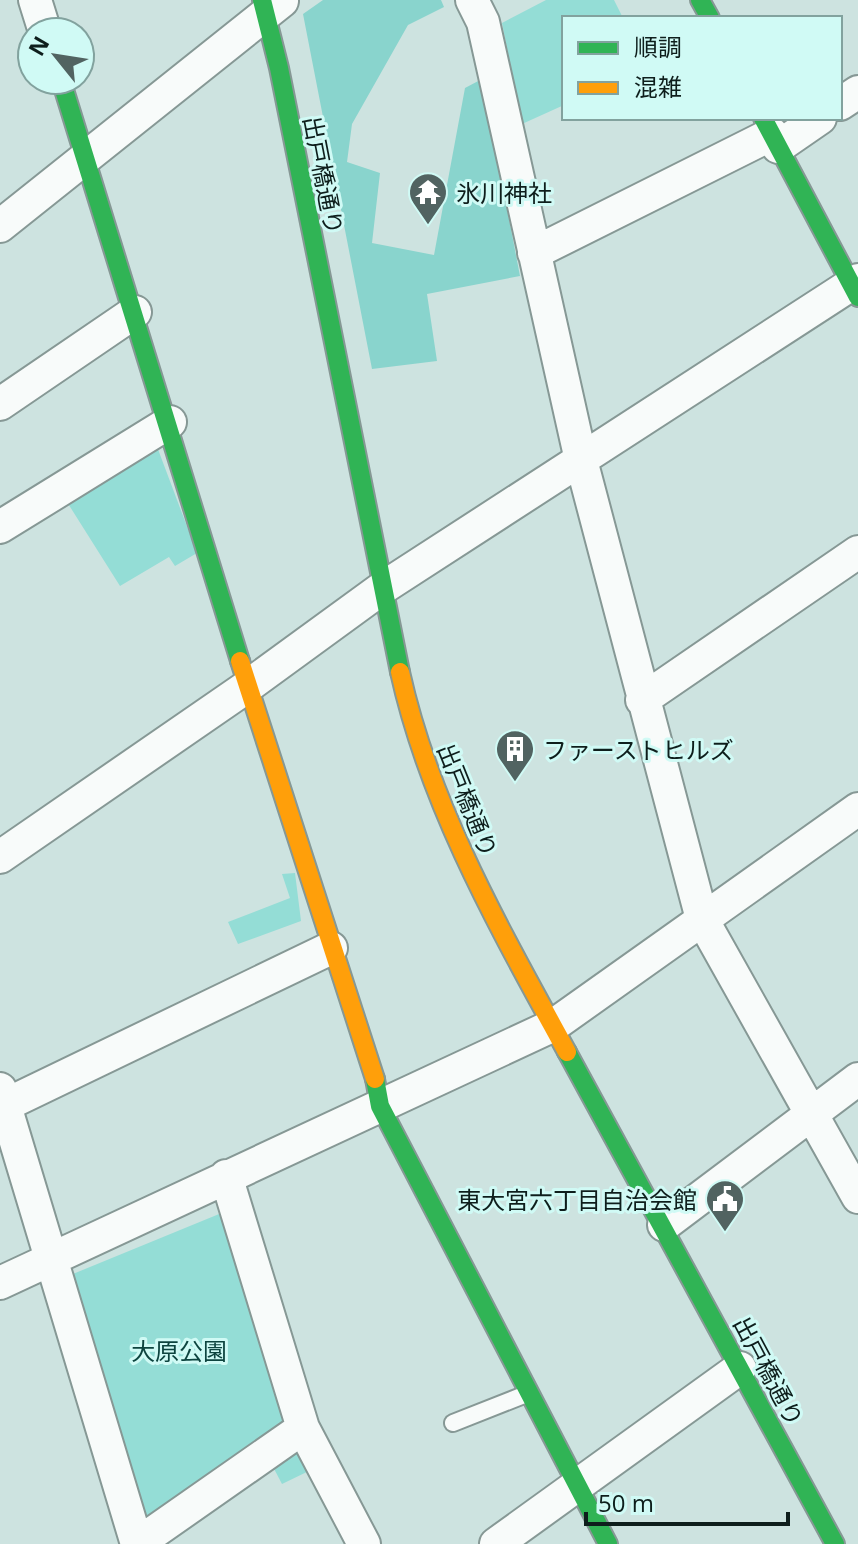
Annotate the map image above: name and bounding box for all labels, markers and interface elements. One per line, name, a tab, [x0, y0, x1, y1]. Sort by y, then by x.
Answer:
north arrow	[16, 16, 96, 96]
legend	[562, 16, 842, 120]
text: N	[20, 30, 55, 61]
text: 順調	[634, 30, 682, 63]
text: 混雑	[634, 70, 682, 103]
street label: 出戸橋通り	[296, 113, 352, 237]
temple icon: 氷川神社	[407, 171, 449, 226]
place label: 氷川神社	[456, 176, 552, 209]
building icon: ファーストヒルズ	[494, 728, 536, 783]
place label: ファーストヒルズ	[543, 733, 734, 766]
street label: 出戸橋通り	[430, 738, 506, 862]
public building icon: 東大宮六丁目自治会館	[704, 1178, 746, 1233]
place label: 東大宮六丁目自治会館	[457, 1183, 697, 1216]
street label: 出戸橋通り	[726, 1310, 812, 1432]
park label: 大原公園	[131, 1334, 227, 1367]
scale bar	[586, 1476, 788, 1526]
text: 50 m	[598, 1486, 654, 1519]

